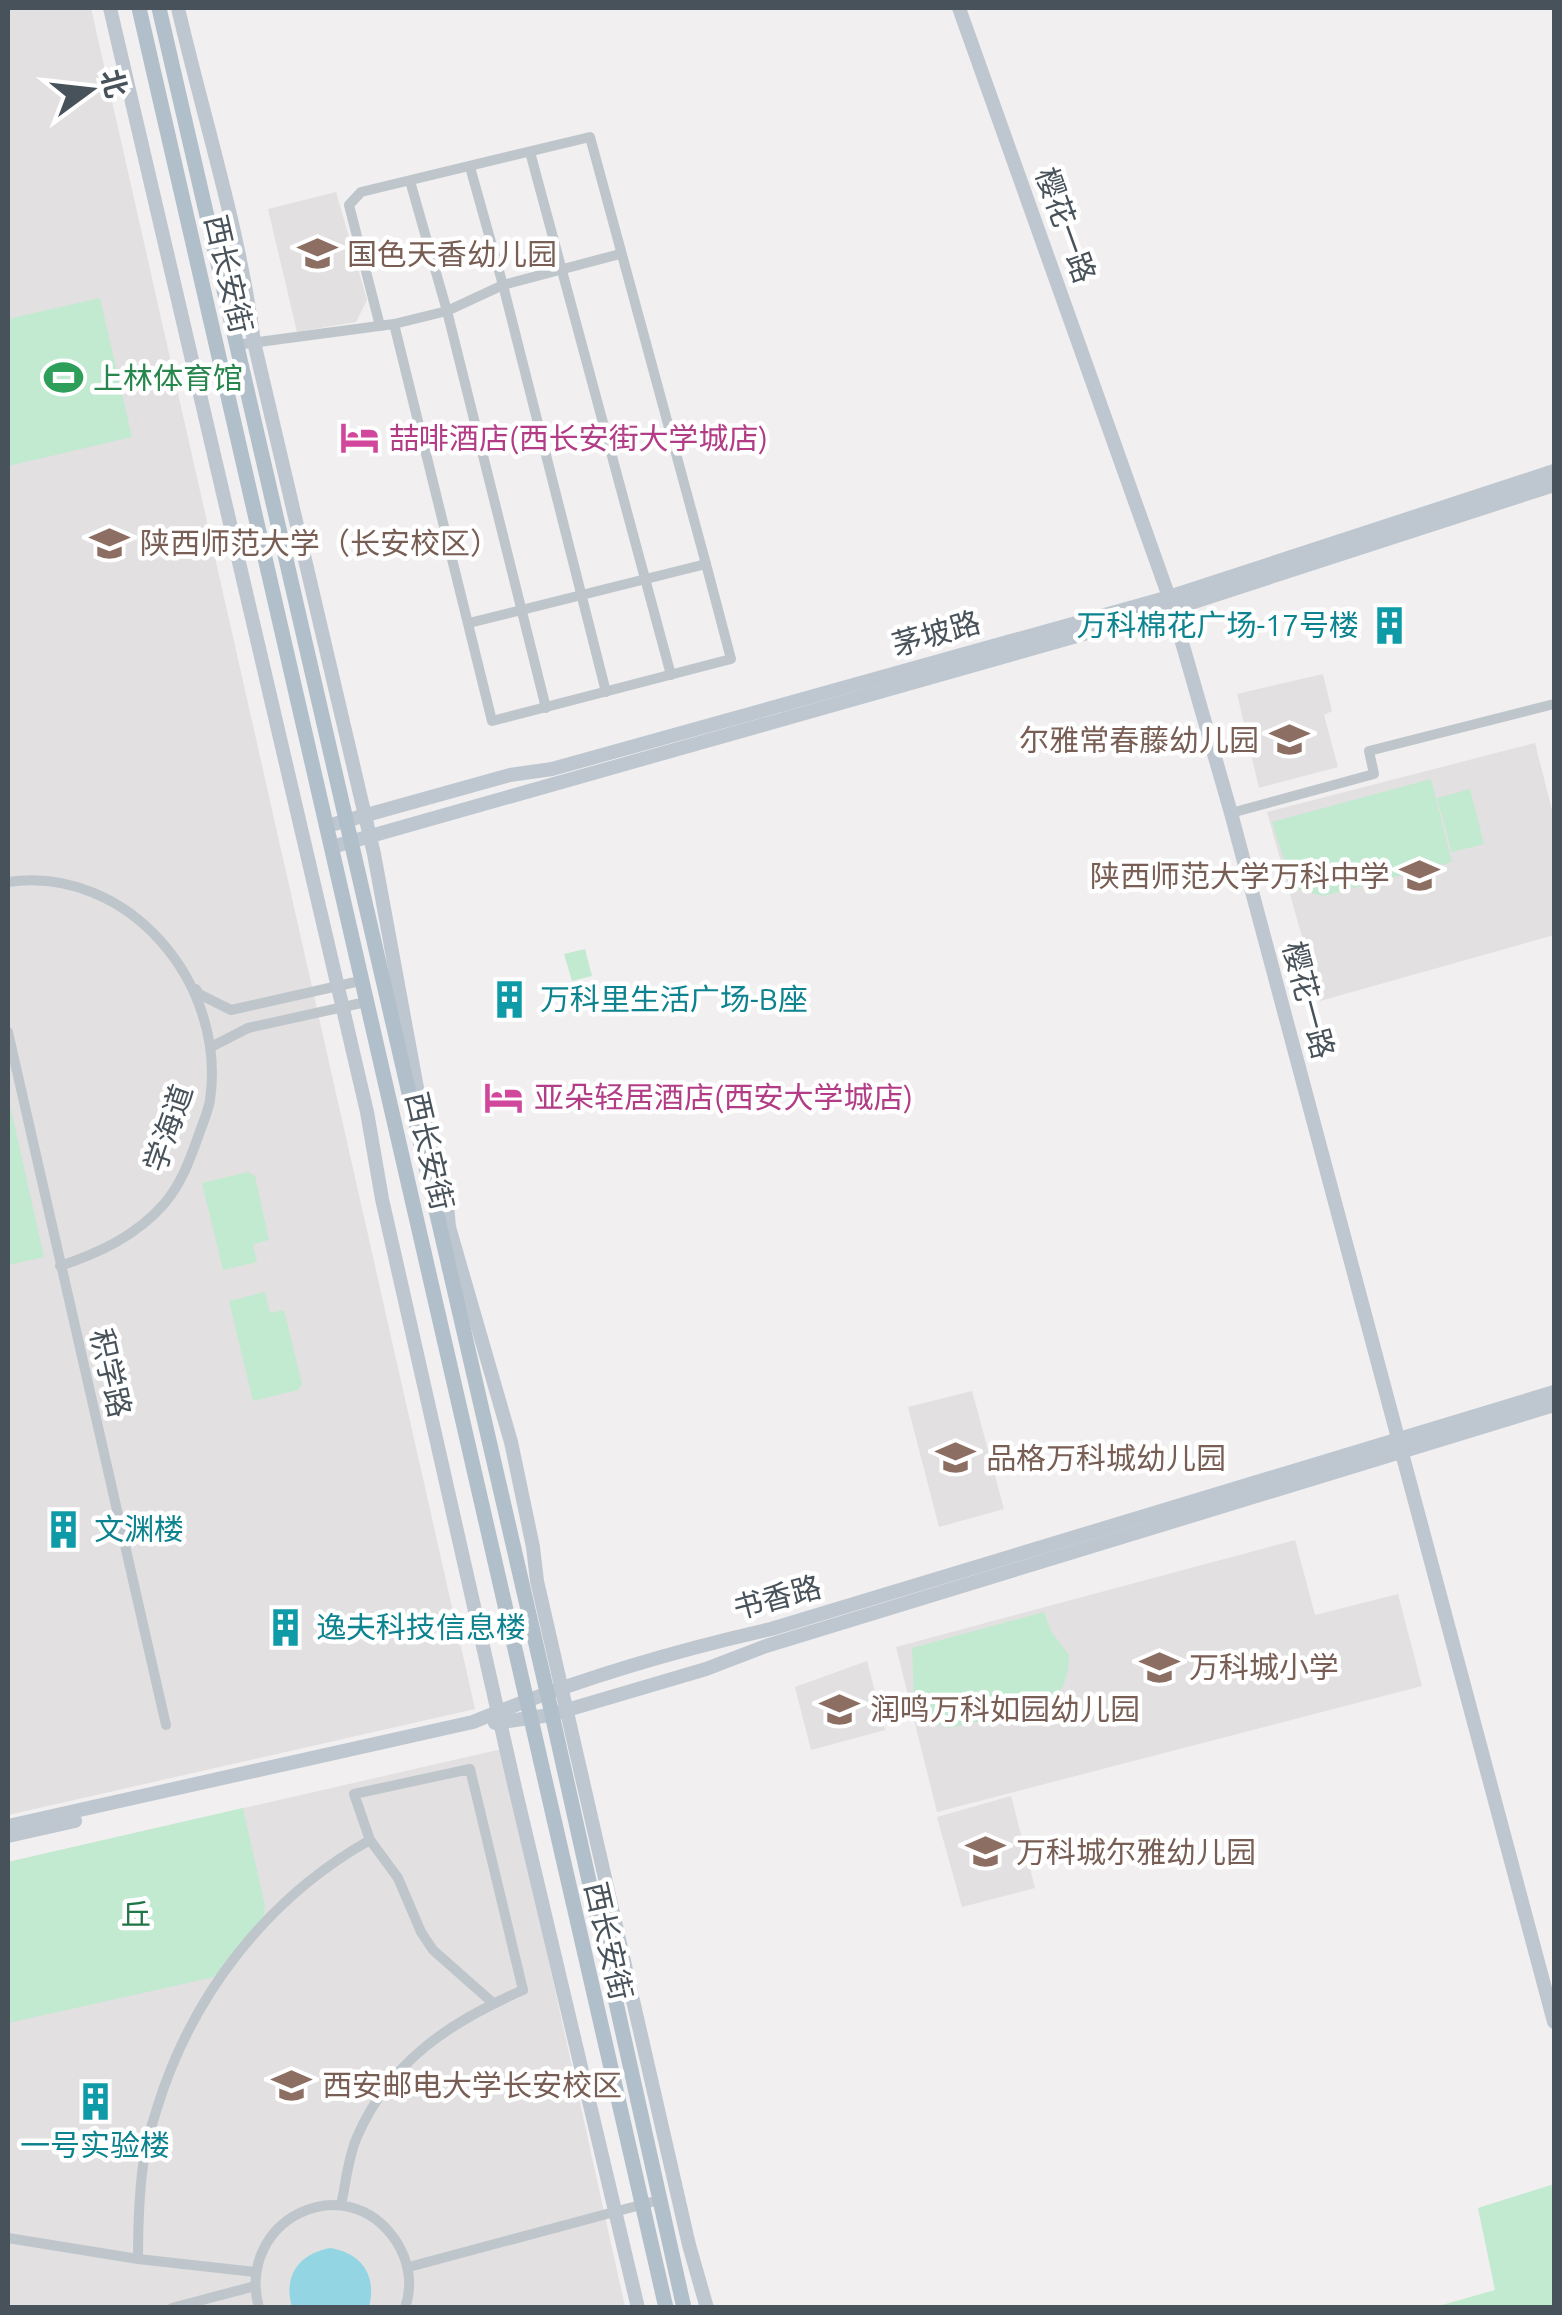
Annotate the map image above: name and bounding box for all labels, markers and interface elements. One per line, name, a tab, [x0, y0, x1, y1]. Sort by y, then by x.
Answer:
north arrow	[40, 40, 140, 140]
text: 北	[96, 66, 133, 101]
street label: 樱花一路	[1030, 163, 1102, 287]
street label: 西长安街	[199, 212, 259, 336]
school or university icon: 国色天香幼儿园	[296, 233, 338, 275]
place label: 国色天香幼儿园	[347, 237, 557, 271]
sports icon: 上林体育馆	[42, 357, 84, 399]
place label: 上林体育馆	[93, 361, 243, 395]
hotel icon: 喆啡酒店(西长安街大学城店)	[338, 417, 380, 459]
place label: 喆啡酒店(西长安街大学城店)	[389, 421, 768, 455]
school or university icon: 陕西师范大学（长安校区）	[89, 522, 131, 564]
place label: 陕西师范大学（长安校区）	[140, 526, 500, 560]
street label: 茅坡路	[888, 604, 984, 662]
building icon: 万科棉花广场-17号楼	[1368, 604, 1410, 646]
place label: 万科棉花广场-17号楼	[1076, 608, 1359, 642]
school or university icon: 尔雅常春藤幼儿园	[1268, 719, 1310, 761]
place label: 尔雅常春藤幼儿园	[1019, 723, 1259, 757]
school or university icon: 陕西师范大学万科中学	[1399, 855, 1441, 897]
place label: 陕西师范大学万科中学	[1090, 859, 1390, 893]
street label: 樱花一路	[1277, 938, 1341, 1062]
building icon: 万科里生活广场-B座	[489, 978, 531, 1020]
place label: 万科里生活广场-B座	[540, 982, 808, 1016]
hotel icon: 亚朵轻居酒店(西安大学城店)	[483, 1076, 525, 1118]
street label: 学海道	[137, 1080, 199, 1176]
place label: 亚朵轻居酒店(西安大学城店)	[534, 1080, 913, 1114]
street label: 西长安街	[400, 1089, 460, 1213]
street label: 积学路	[84, 1325, 138, 1421]
school or university icon: 品格万科城幼儿园	[935, 1437, 977, 1479]
place label: 品格万科城幼儿园	[986, 1441, 1226, 1475]
building icon: 文渊楼	[43, 1508, 85, 1550]
place label: 文渊楼	[94, 1512, 184, 1546]
street label: 书香路	[729, 1569, 825, 1625]
building icon: 逸夫科技信息楼	[265, 1606, 307, 1648]
place label: 逸夫科技信息楼	[316, 1610, 526, 1644]
school or university icon: 万科城小学	[1138, 1646, 1180, 1688]
place label: 万科城小学	[1189, 1650, 1339, 1684]
school or university icon: 润鸣万科如园幼儿园	[819, 1688, 861, 1730]
place label: 润鸣万科如园幼儿园	[870, 1692, 1140, 1726]
school or university icon: 万科城尔雅幼儿园	[965, 1831, 1007, 1873]
place label: 万科城尔雅幼儿园	[1016, 1835, 1256, 1869]
street label: 西长安街	[579, 1879, 639, 2003]
park label: 丘	[121, 1897, 151, 1931]
school or university icon: 西安邮电大学长安校区	[271, 2064, 313, 2106]
place label: 西安邮电大学长安校区	[322, 2068, 622, 2102]
building icon: 一号实验楼	[74, 2080, 116, 2122]
place label: 一号实验楼	[20, 2128, 170, 2162]

